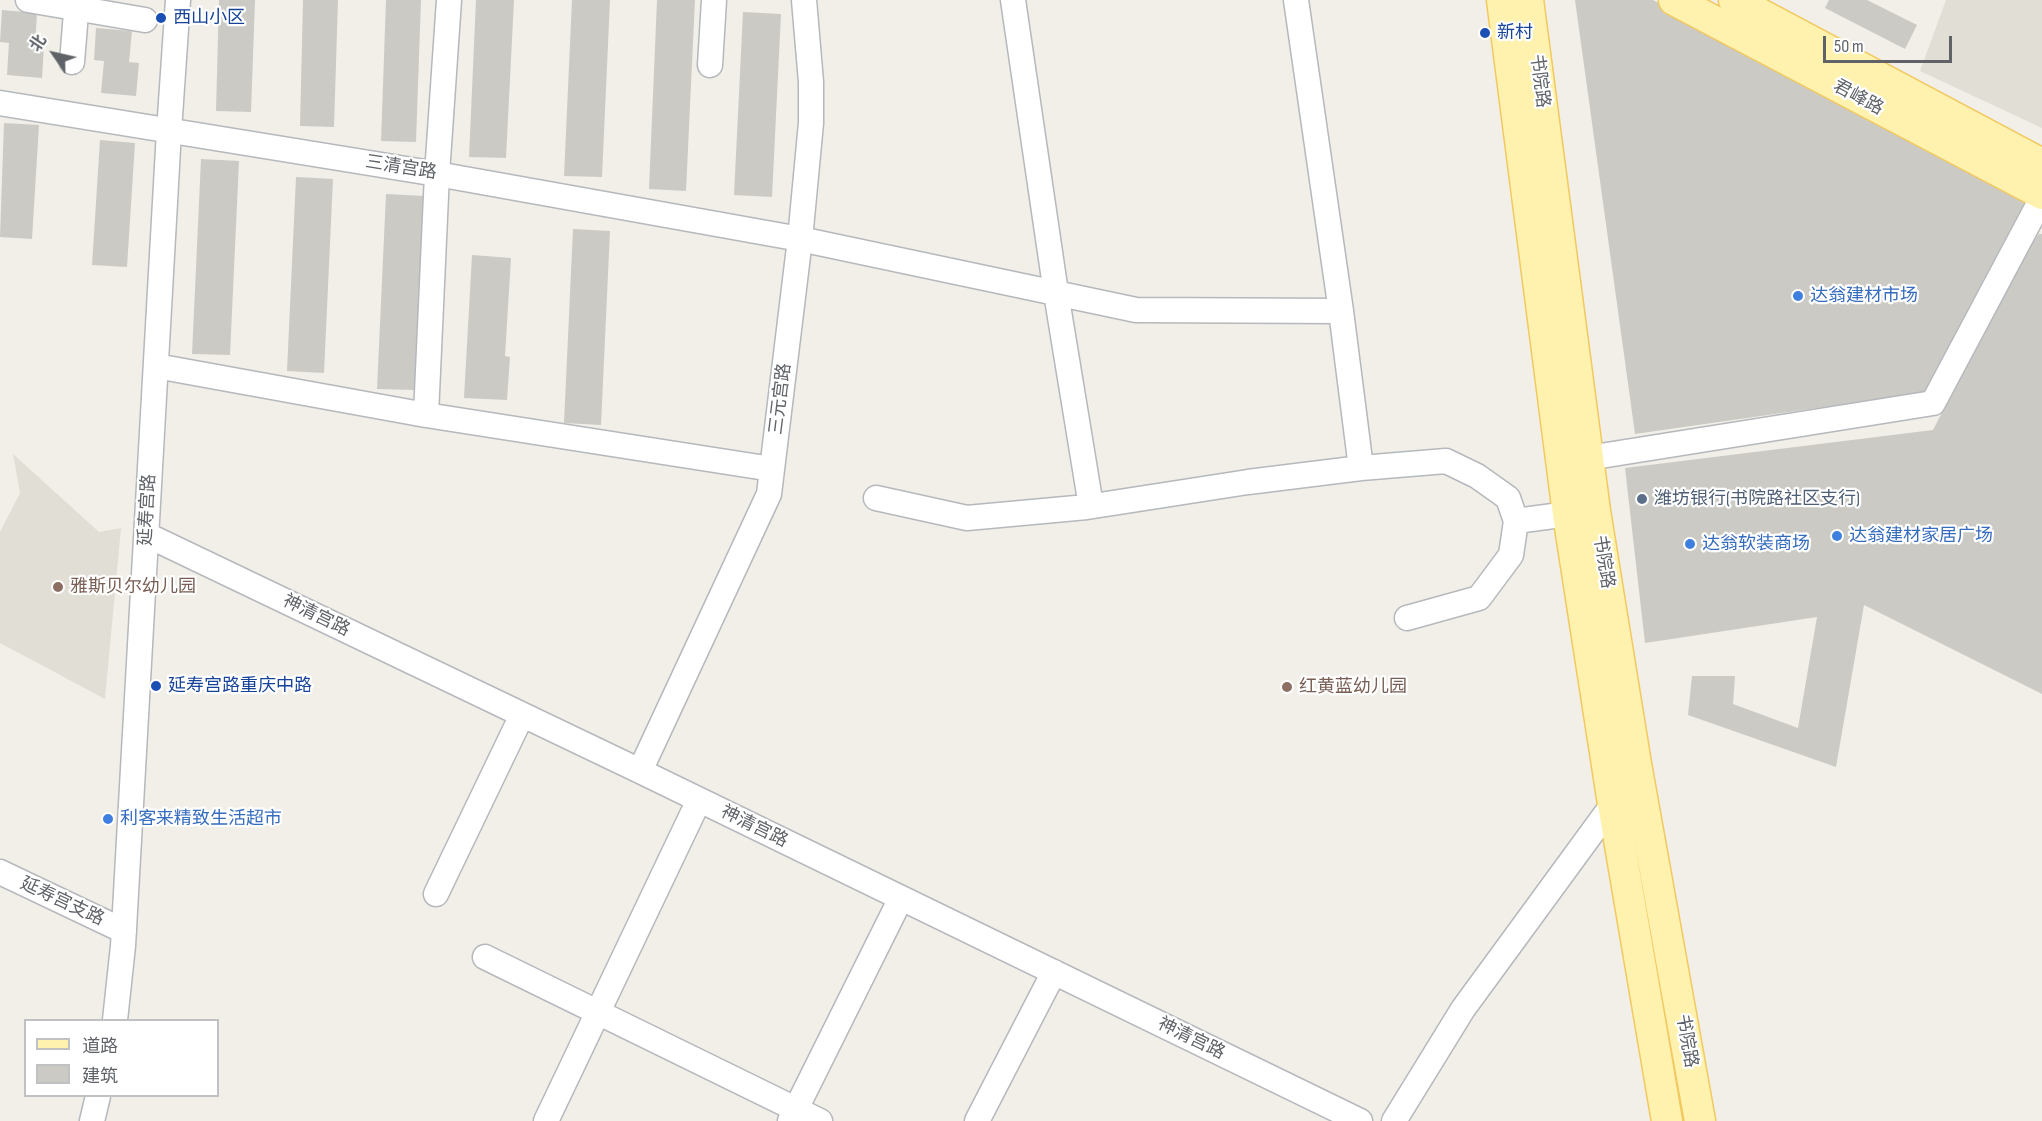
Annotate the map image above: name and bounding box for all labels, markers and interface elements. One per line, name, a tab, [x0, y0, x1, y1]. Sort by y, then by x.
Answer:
place label: 西山小区	[173, 7, 245, 29]
marker: 西山小区	[154, 11, 168, 25]
place label: 新村	[1497, 22, 1533, 44]
north arrow	[24, 24, 84, 84]
scale bar	[1826, 24, 1955, 62]
marker: 新村	[1478, 26, 1492, 40]
text: 北	[26, 32, 51, 56]
text: 50 m	[1834, 36, 1864, 57]
street label: 书院路	[1525, 53, 1553, 109]
street label: 君峰路	[1829, 76, 1887, 120]
street label: 三清宫路	[364, 152, 438, 184]
place label: 达翁建材市场	[1810, 285, 1918, 307]
marker: 达翁建材市场	[1791, 289, 1805, 303]
street label: 三元宫路	[766, 362, 796, 436]
street label: 延寿宫路	[135, 473, 161, 547]
place label: 潍坊银行(书院路社区支行)	[1654, 488, 1860, 510]
marker: 潍坊银行(书院路社区支行)	[1635, 492, 1649, 506]
place label: 达翁建材家居广场	[1849, 525, 1993, 547]
marker: 达翁建材家居广场	[1830, 529, 1844, 543]
place label: 达翁软装商场	[1702, 533, 1810, 555]
street label: 书院路	[1588, 534, 1618, 590]
marker: 达翁软装商场	[1683, 537, 1697, 551]
place label: 雅斯贝尔幼儿园	[70, 576, 196, 598]
marker: 雅斯贝尔幼儿园	[51, 580, 65, 594]
street label: 神清宫路	[279, 591, 353, 641]
place label: 延寿宫路重庆中路	[168, 675, 312, 697]
place label: 红黄蓝幼儿园	[1299, 676, 1407, 698]
marker: 延寿宫路重庆中路	[149, 679, 163, 693]
marker: 红黄蓝幼儿园	[1280, 680, 1294, 694]
street label: 神清宫路	[717, 802, 791, 852]
place label: 利客来精致生活超市	[120, 808, 282, 830]
marker: 利客来精致生活超市	[101, 812, 115, 826]
street label: 延寿宫支路	[17, 873, 107, 931]
street label: 书院路	[1671, 1013, 1701, 1069]
street label: 神清宫路	[1154, 1014, 1228, 1064]
legend	[24, 1019, 219, 1097]
text: 道路	[82, 1036, 118, 1057]
text: 建筑	[82, 1066, 118, 1087]

